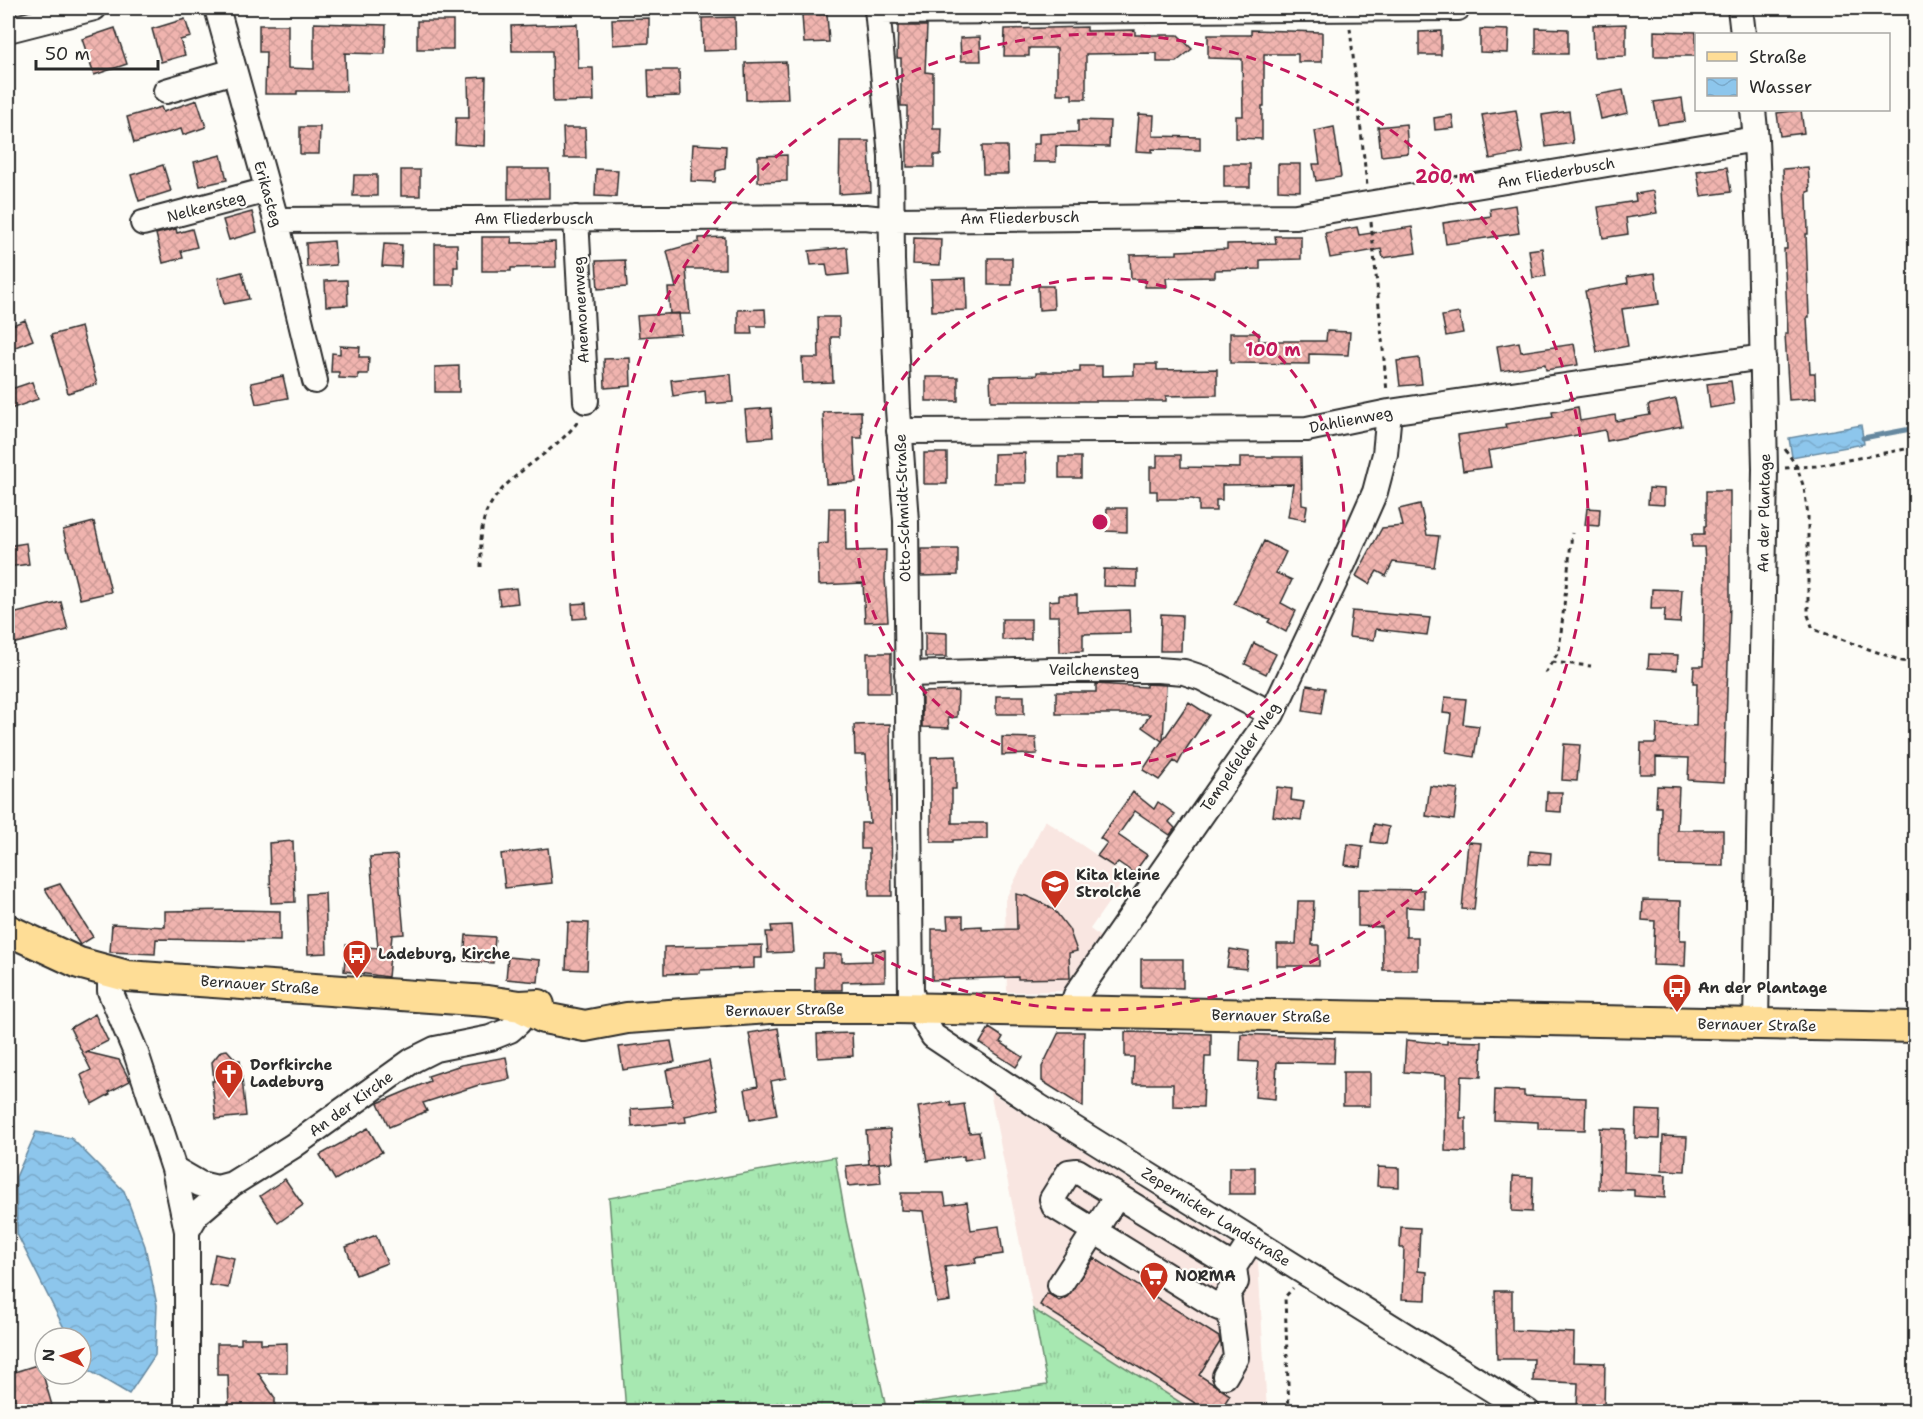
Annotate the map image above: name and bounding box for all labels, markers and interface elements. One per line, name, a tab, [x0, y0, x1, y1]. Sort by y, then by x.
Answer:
scale bar	[36, 33, 158, 71]
legend	[1695, 33, 1890, 111]
text: 50 m	[45, 42, 90, 66]
text: Straße	[1749, 45, 1807, 69]
text: Wasser	[1749, 75, 1812, 99]
street label: Am Fliederbusch	[1496, 153, 1616, 193]
street label: Erikasteg	[249, 159, 287, 229]
text: 200 m	[1415, 165, 1476, 189]
street label: Nelkensteg	[165, 187, 247, 227]
street label: Am Fliederbusch	[960, 207, 1080, 229]
street label: Am Fliederbusch	[474, 209, 594, 229]
street label: Anemonenweg	[568, 256, 594, 364]
text: 100 m	[1245, 338, 1301, 362]
street label: Dahlienweg	[1308, 402, 1394, 438]
street label: Otto-Schmidt-Straße	[890, 433, 916, 583]
street label: An der Plantage	[1753, 453, 1775, 573]
centre of rings	[1090, 512, 1110, 532]
street label: Veilchensteg	[1049, 660, 1139, 680]
street label: Tempelfelder Weg	[1196, 698, 1284, 816]
place label: Kita kleine Strolche	[1076, 865, 1160, 902]
school or university icon: Kita kleine Strolche	[1039, 868, 1071, 910]
bus stop icon: Ladeburg, Kirche	[341, 938, 373, 980]
place label: Ladeburg, Kirche	[378, 944, 510, 964]
street label: Bernauer Straße	[200, 971, 320, 999]
bus stop icon: An der Plantage	[1661, 972, 1693, 1014]
place label: An der Plantage	[1698, 978, 1828, 998]
street label: Bernauer Straße	[725, 999, 845, 1021]
street label: Bernauer Straße	[1211, 1005, 1331, 1027]
street label: Bernauer Straße	[1697, 1014, 1817, 1036]
place label: Dorfkirche Ladeburg	[250, 1055, 333, 1092]
church icon: Dorfkirche Ladeburg	[213, 1058, 245, 1100]
street label: An der Kirche	[305, 1067, 397, 1141]
street label: Zepernicker Landstraße	[1138, 1163, 1294, 1271]
supermarket icon: NORMA	[1138, 1260, 1170, 1302]
place label: NORMA	[1175, 1266, 1236, 1286]
north arrow	[33, 1326, 93, 1386]
text: N	[38, 1348, 59, 1362]

